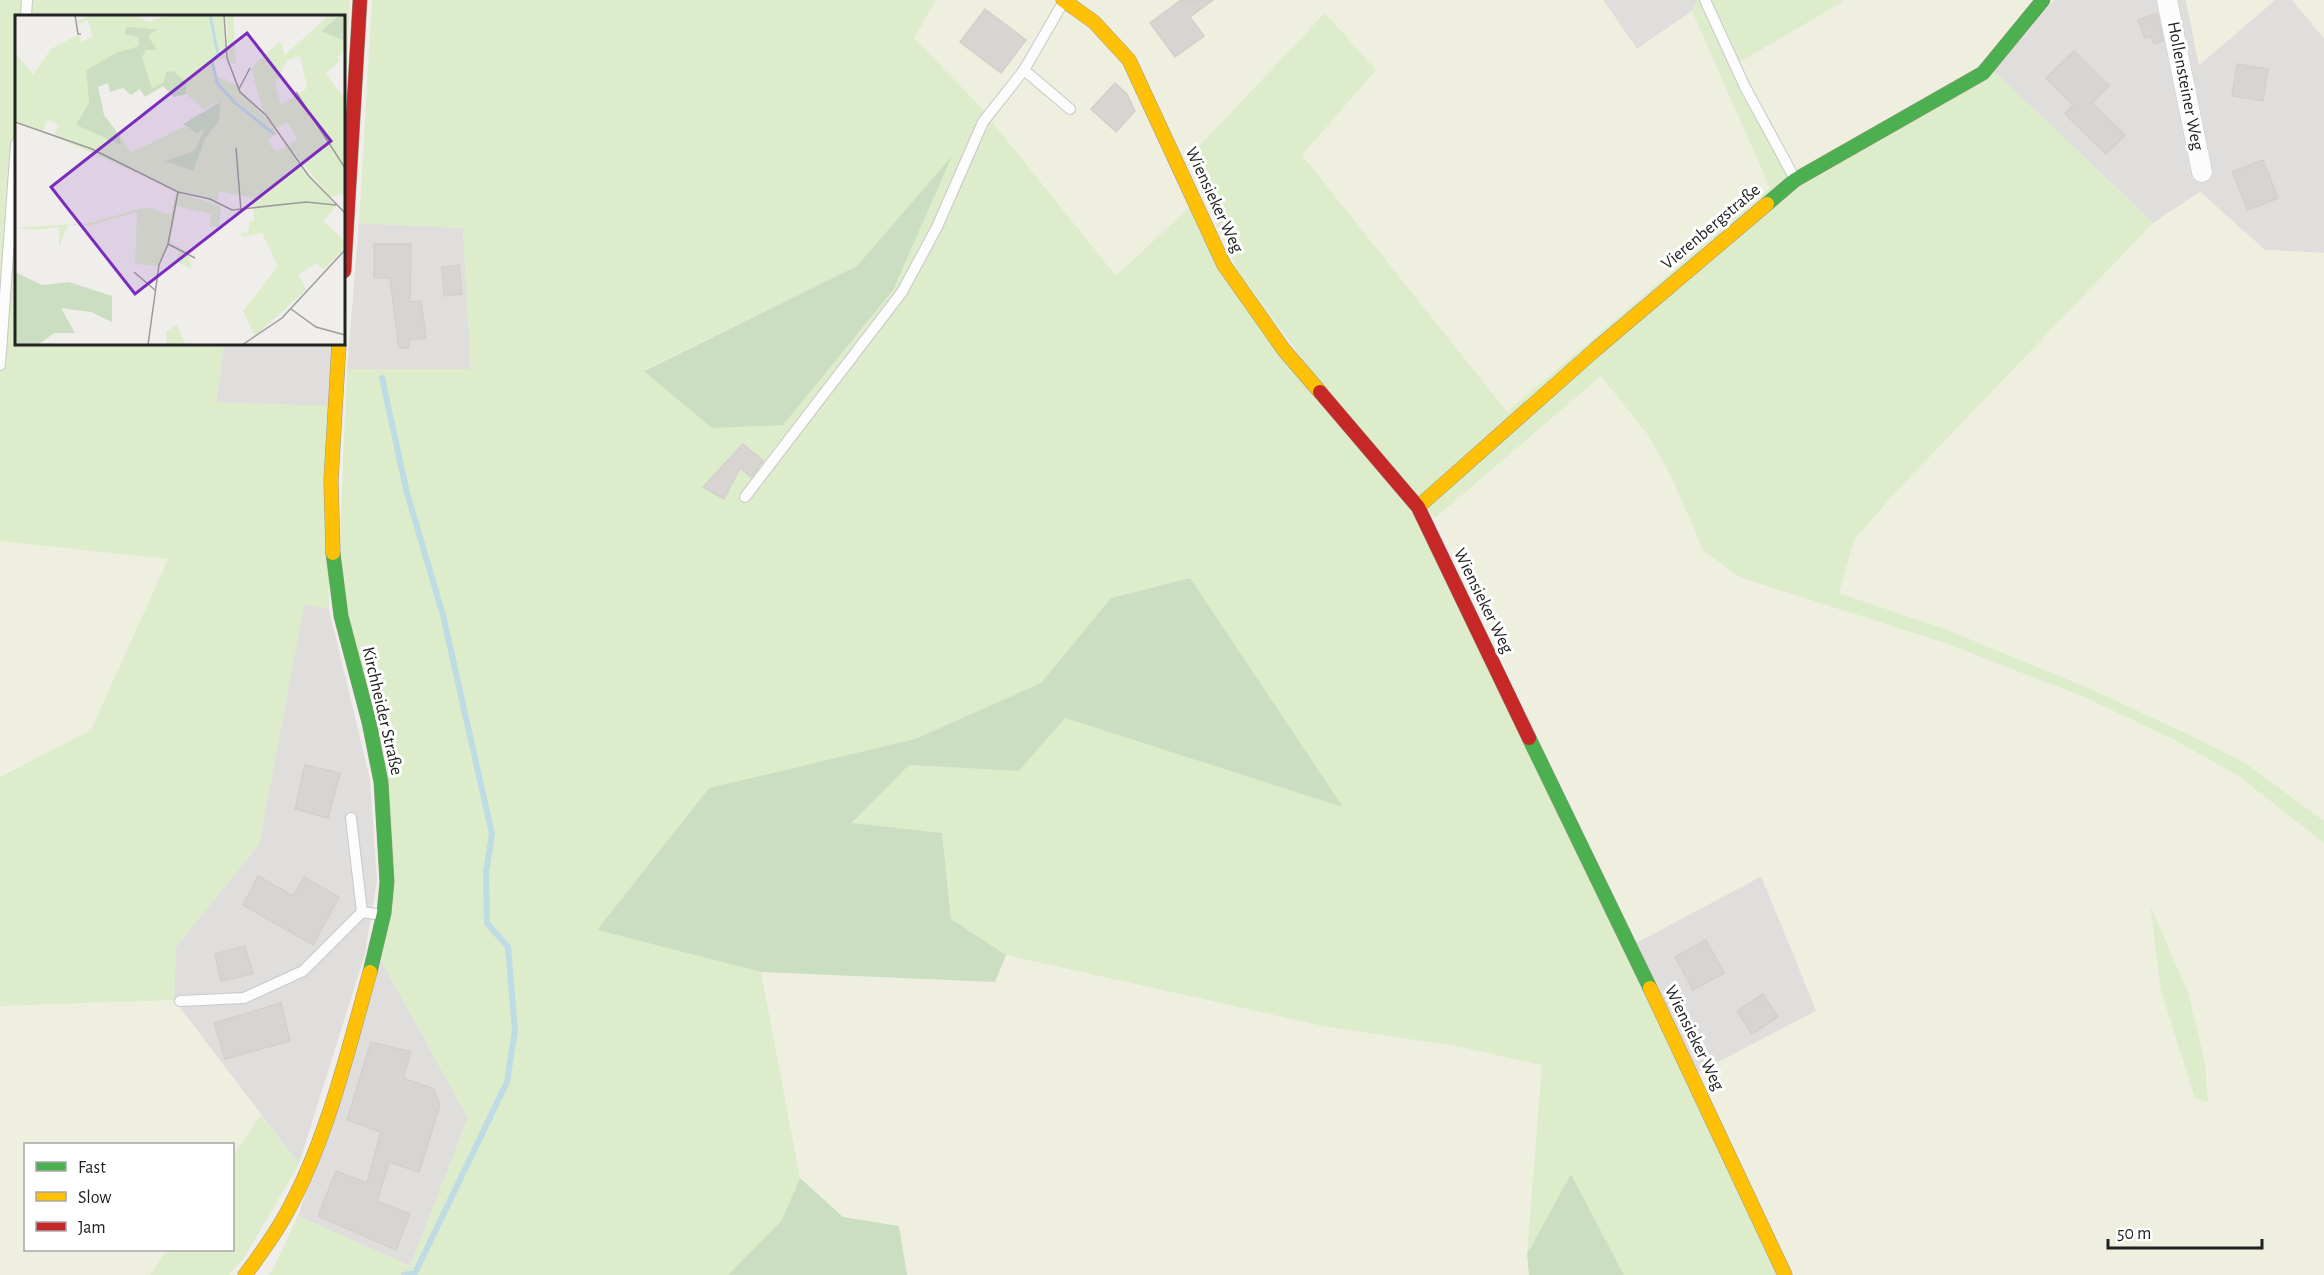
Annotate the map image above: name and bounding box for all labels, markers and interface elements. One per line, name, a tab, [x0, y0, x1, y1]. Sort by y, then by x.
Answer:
inset map	[15, 15, 345, 345]
street label: Hollensteiner Weg	[2164, 20, 2206, 152]
street label: Wiensieker Weg	[1182, 144, 1246, 256]
street label: Vierenbergstraße	[1658, 181, 1764, 273]
street label: Wiensieker Weg	[1450, 546, 1516, 657]
street label: Kirchheider Straße	[358, 645, 406, 777]
street label: Wiensieker Weg	[1661, 983, 1727, 1094]
legend	[24, 1143, 234, 1251]
text: Fast	[78, 1159, 106, 1177]
text: Slow	[78, 1189, 111, 1207]
scale bar	[2108, 1212, 2262, 1250]
text: Jam	[78, 1219, 106, 1237]
text: 50 m	[2117, 1225, 2151, 1243]

